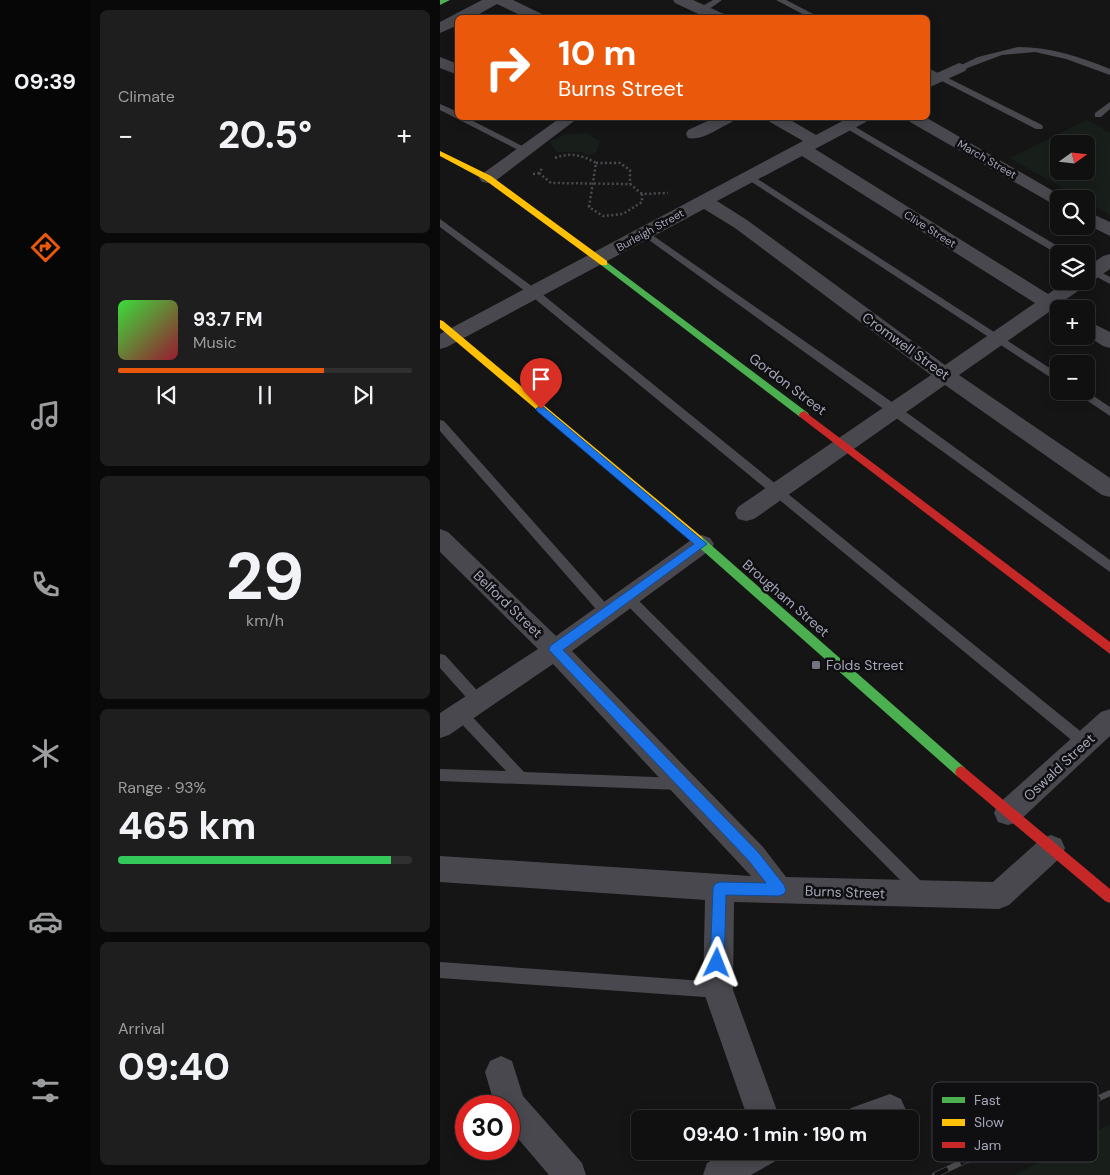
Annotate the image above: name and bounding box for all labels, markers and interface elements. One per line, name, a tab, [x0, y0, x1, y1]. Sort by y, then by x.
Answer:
text: 10 m	[558, 30, 637, 76]
icon: right	[475, 35, 540, 100]
text: 09:39	[14, 67, 76, 96]
text: Burns Street	[558, 74, 684, 103]
text: Climate	[118, 86, 175, 107]
text: 20.5°	[218, 110, 312, 160]
text: −	[118, 117, 133, 154]
text: +	[397, 117, 412, 154]
north arrow	[1050, 135, 1095, 180]
map controls	[1050, 135, 1095, 400]
street label: March Street	[955, 136, 1019, 182]
button: search	[1050, 190, 1095, 235]
street label: Burleigh Street	[614, 206, 686, 254]
street label: Clive Street	[901, 207, 959, 251]
icon: directions	[28, 230, 63, 265]
button: layers	[1050, 245, 1095, 290]
button: +	[1050, 300, 1095, 345]
text: 93.7 FM	[193, 307, 263, 332]
street label: Cromwell Street	[859, 308, 953, 384]
text: Music	[193, 332, 237, 353]
street label: Gordon Street	[746, 349, 830, 419]
button: −	[1050, 355, 1095, 400]
pin	[520, 358, 562, 409]
icon: arrive	[527, 365, 555, 393]
icon: previous	[153, 381, 181, 409]
icon: pause	[251, 381, 279, 409]
icon: next	[349, 381, 377, 409]
icon: music	[28, 398, 63, 433]
text: 29	[226, 535, 304, 619]
street label: Brougham Street	[739, 555, 833, 641]
street label: Belford Street	[470, 566, 546, 642]
icon: phone	[28, 567, 63, 602]
text: km/h	[246, 610, 284, 631]
place label: Folds Street	[826, 656, 904, 674]
marker: Folds Street	[810, 659, 822, 671]
street label: Oswald Street	[1020, 729, 1098, 805]
icon: climate	[28, 736, 63, 771]
text: Range · 93%	[118, 777, 206, 798]
text: 465 km	[118, 801, 256, 851]
street label: Burns Street	[805, 882, 885, 902]
icon: car	[28, 904, 63, 939]
position arrow	[690, 936, 742, 988]
text: Arrival	[118, 1018, 165, 1039]
text: 09:40	[118, 1042, 230, 1092]
icon: filters	[28, 1073, 63, 1108]
legend	[932, 1082, 1098, 1162]
text: Fast	[974, 1091, 1001, 1109]
speed limit sign: 30	[455, 1095, 520, 1160]
text: Slow	[974, 1113, 1004, 1131]
text: 09:40 · 1 min · 190 m	[683, 1122, 867, 1147]
text: Jam	[974, 1136, 1001, 1154]

